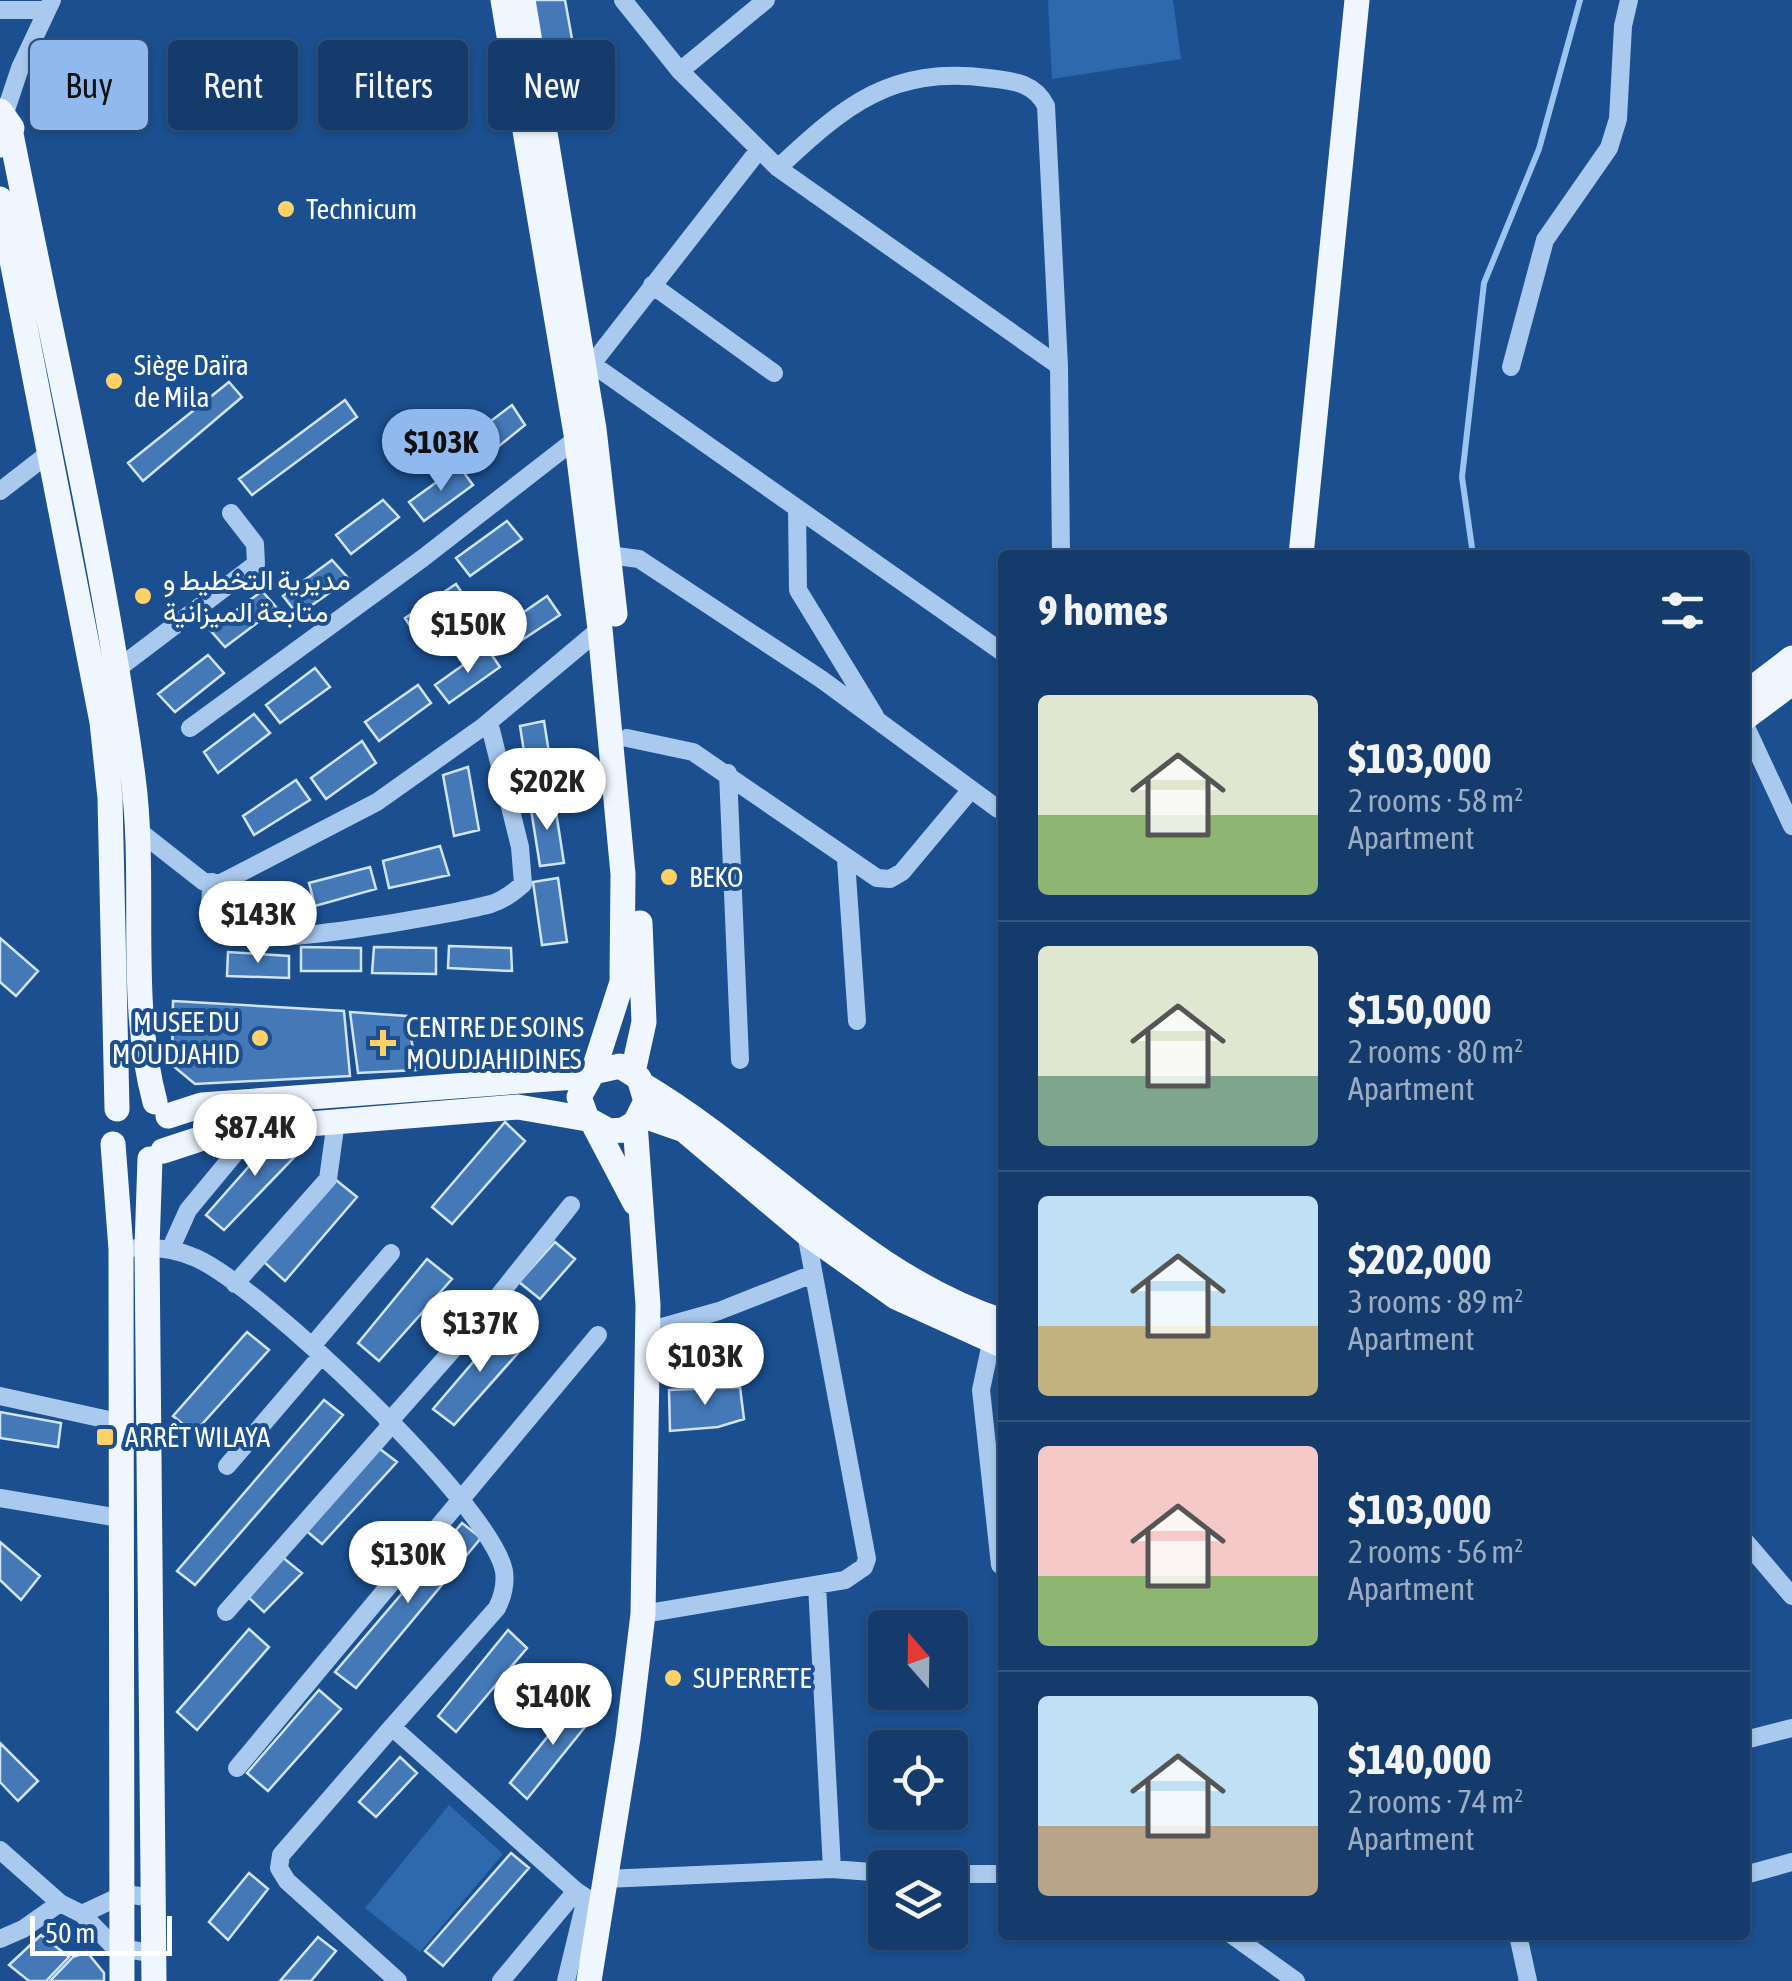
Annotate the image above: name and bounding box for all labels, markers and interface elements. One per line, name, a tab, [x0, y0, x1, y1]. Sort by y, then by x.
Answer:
chip: Buy	[30, 40, 148, 130]
chip: Rent	[168, 40, 298, 130]
chip: Filters	[318, 40, 468, 130]
chip: New	[488, 40, 615, 130]
place label: Technicum	[306, 193, 417, 225]
marker: Technicum	[275, 198, 297, 220]
place label: Siège Daïra de Mila	[134, 349, 249, 413]
marker: Siège Daïra de Mila	[103, 370, 125, 392]
pin: $103K	[371, 409, 511, 494]
text: $103K	[404, 423, 478, 460]
place label: مديرية التخطيط و متابعة الميزانية	[163, 564, 351, 630]
icon: filters	[1655, 583, 1710, 638]
marker: مديرية التخطيط و متابعة الميزانية	[132, 585, 154, 607]
text: 9 homes	[1038, 586, 1168, 634]
pin: $150K	[398, 591, 538, 676]
text: $150K	[431, 605, 505, 642]
text: $103,000	[1348, 734, 1492, 782]
icon: home	[1118, 735, 1238, 855]
pin: $202K	[477, 748, 617, 833]
text: $202K	[510, 762, 584, 799]
text: 2 rooms · 58 m²	[1348, 782, 1523, 819]
text: Apartment	[1348, 819, 1474, 856]
place label: BEKO	[689, 861, 743, 893]
marker: BEKO	[658, 866, 680, 888]
pin: $143K	[188, 881, 328, 966]
text: $143K	[221, 895, 295, 932]
text: $150,000	[1348, 985, 1492, 1033]
icon: home	[1118, 986, 1238, 1106]
place label: MUSEE DU MOUDJAHID	[112, 1006, 240, 1070]
place label: CENTRE DE SOINS MOUDJAHIDINES	[406, 1011, 584, 1075]
marker: MUSEE DU MOUDJAHID	[249, 1027, 271, 1049]
marker: CENTRE DE SOINS MOUDJAHIDINES	[370, 1030, 396, 1056]
text: 2 rooms · 80 m²	[1348, 1033, 1523, 1070]
text: Apartment	[1348, 1070, 1474, 1107]
pin: $87.4K	[174, 1094, 336, 1179]
text: $87.4K	[215, 1108, 295, 1145]
text: $202,000	[1348, 1235, 1492, 1283]
icon: home	[1118, 1236, 1238, 1356]
text: 3 rooms · 89 m²	[1348, 1283, 1523, 1320]
pin: $137K	[410, 1290, 550, 1375]
text: $137K	[443, 1304, 517, 1341]
text: Apartment	[1348, 1320, 1474, 1357]
pin: $103K	[635, 1323, 775, 1408]
text: $103K	[668, 1337, 742, 1374]
place label: ARRÊT WILAYA	[125, 1421, 270, 1453]
marker: ARRÊT WILAYA	[94, 1426, 116, 1448]
text: $103,000	[1348, 1485, 1492, 1533]
icon: home	[1118, 1486, 1238, 1606]
pin: $130K	[338, 1521, 478, 1606]
text: 2 rooms · 56 m²	[1348, 1533, 1523, 1570]
text: $130K	[371, 1535, 445, 1572]
text: Apartment	[1348, 1570, 1474, 1607]
north arrow	[868, 1610, 968, 1710]
map controls	[868, 1610, 968, 1950]
place label: SUPERRETE	[693, 1662, 811, 1694]
pin: $140K	[483, 1663, 623, 1748]
marker: SUPERRETE	[662, 1667, 684, 1689]
text: $140K	[516, 1677, 590, 1714]
button: locate	[868, 1730, 968, 1830]
text: $140,000	[1348, 1735, 1492, 1783]
icon: home	[1118, 1736, 1238, 1856]
text: 2 rooms · 74 m²	[1348, 1783, 1523, 1820]
text: Apartment	[1348, 1820, 1474, 1857]
button: layers	[868, 1850, 968, 1950]
scale bar	[30, 1911, 172, 1956]
text: 50 m	[45, 1917, 95, 1949]

